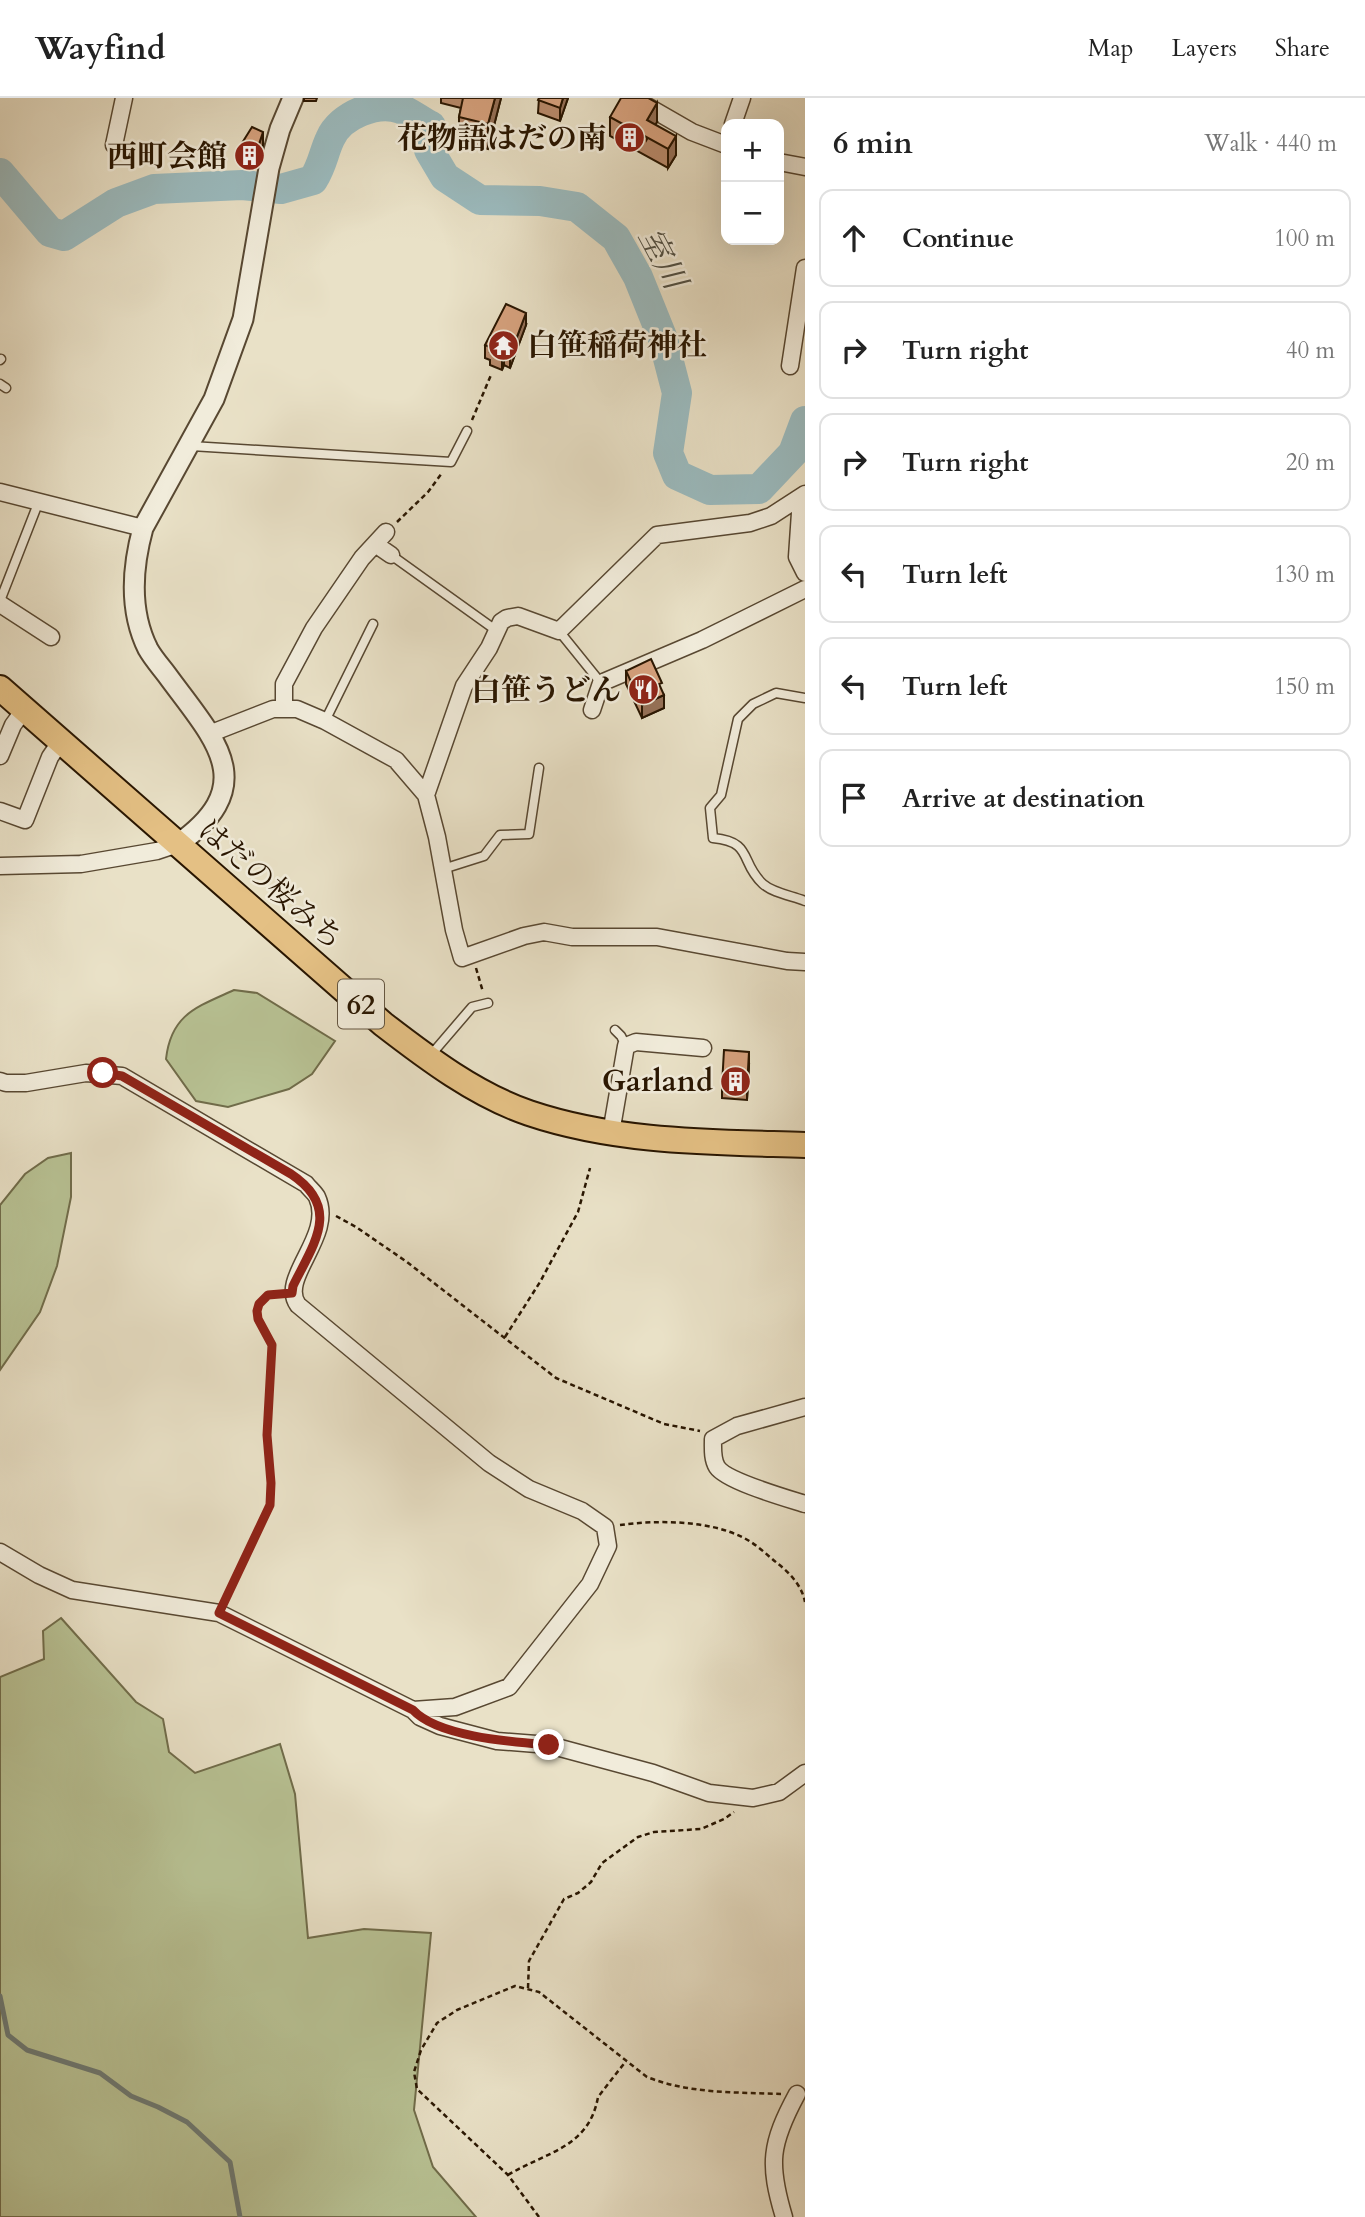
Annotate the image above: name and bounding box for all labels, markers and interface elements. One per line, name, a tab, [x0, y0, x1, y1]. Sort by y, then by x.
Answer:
text: Wayfind	[35, 26, 166, 71]
text: Map	[1088, 32, 1134, 65]
text: Layers	[1172, 32, 1237, 65]
text: Share	[1275, 32, 1330, 65]
place label: 花物語はだの南	[397, 118, 607, 159]
map controls	[721, 119, 784, 245]
button: +	[721, 119, 784, 182]
building icon: 花物語はだの南	[613, 121, 647, 155]
text: 6 min	[833, 123, 913, 164]
text: Walk · 440 m	[1204, 128, 1337, 159]
place label: 西町会館	[107, 136, 227, 177]
building icon: 西町会館	[233, 139, 267, 173]
button: −	[721, 182, 784, 245]
icon: ahead	[835, 219, 873, 257]
water label: 室川	[628, 220, 698, 300]
text: Continue	[902, 221, 1014, 256]
text: 100 m	[1274, 223, 1335, 254]
place label: 白笹稲荷神社	[527, 325, 707, 366]
temple icon: 白笹稲荷神社	[487, 328, 521, 362]
icon: right	[835, 331, 873, 369]
text: Turn right	[902, 333, 1029, 368]
text: 40 m	[1286, 335, 1335, 366]
icon: right	[835, 443, 873, 481]
text: Turn right	[902, 445, 1029, 480]
text: 20 m	[1286, 447, 1335, 478]
icon: left	[835, 555, 873, 593]
text: Turn left	[902, 557, 1007, 592]
text: 130 m	[1274, 559, 1335, 590]
icon: left	[835, 667, 873, 705]
text: Turn left	[902, 669, 1007, 704]
place label: 白笹うどん	[471, 670, 621, 711]
text: 150 m	[1274, 671, 1335, 702]
restaurant icon: 白笹うどん	[627, 673, 661, 707]
icon: arrive	[835, 779, 873, 817]
text: Arrive at destination	[902, 781, 1145, 816]
street label: はだの桜みち	[189, 810, 352, 959]
road number: 62	[338, 979, 384, 1028]
route start	[87, 1057, 118, 1088]
place label: Garland	[602, 1061, 713, 1102]
building icon: Garland	[719, 1064, 753, 1098]
route end	[533, 1729, 564, 1760]

